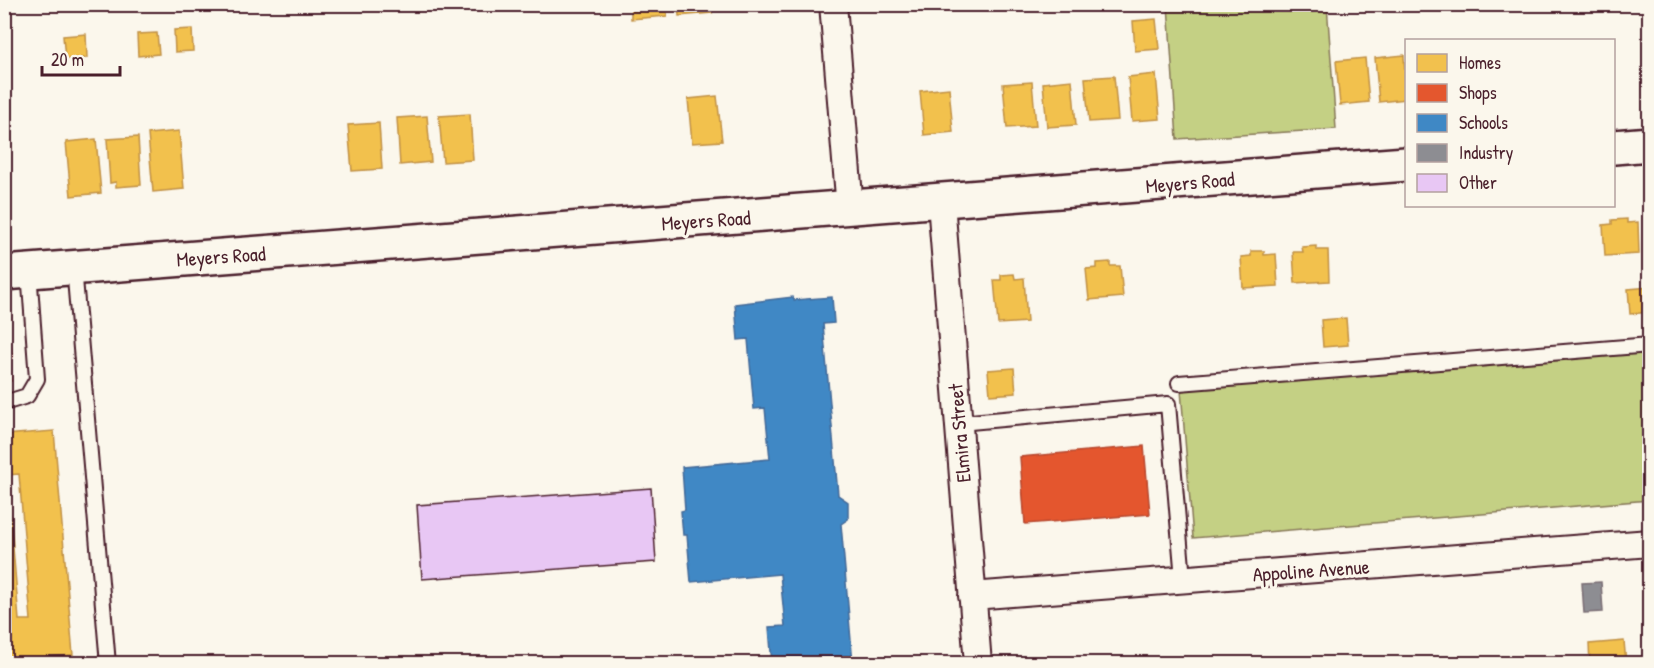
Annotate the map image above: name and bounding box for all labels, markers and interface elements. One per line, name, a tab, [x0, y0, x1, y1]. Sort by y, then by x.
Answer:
scale bar	[42, 39, 120, 77]
legend	[1405, 39, 1615, 207]
text: 20 m	[51, 47, 84, 72]
text: Homes	[1459, 50, 1501, 75]
text: Shops	[1459, 80, 1497, 105]
text: Schools	[1459, 110, 1508, 135]
text: Industry	[1459, 140, 1514, 165]
street label: Meyers Road	[1144, 165, 1236, 199]
text: Other	[1459, 170, 1497, 195]
street label: Meyers Road	[661, 203, 752, 237]
street label: Meyers Road	[176, 239, 267, 273]
street label: Elmira Street	[941, 381, 977, 483]
street label: Appoline Avenue	[1252, 552, 1370, 588]

